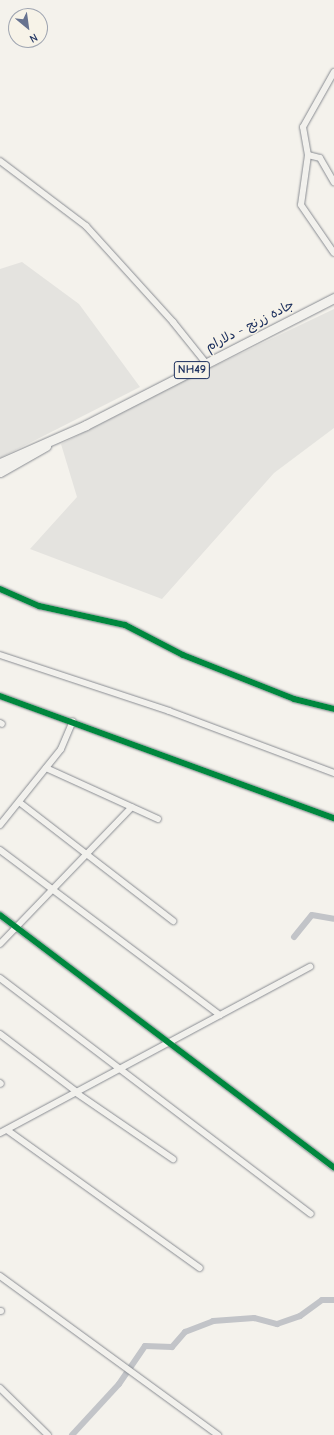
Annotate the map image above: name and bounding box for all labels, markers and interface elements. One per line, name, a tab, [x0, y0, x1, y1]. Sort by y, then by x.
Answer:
north arrow	[8, 8, 48, 48]
text: N	[27, 31, 40, 45]
street label: جاده زرنج - دلارام	[203, 297, 297, 355]
road number: NH49	[173, 360, 211, 380]

